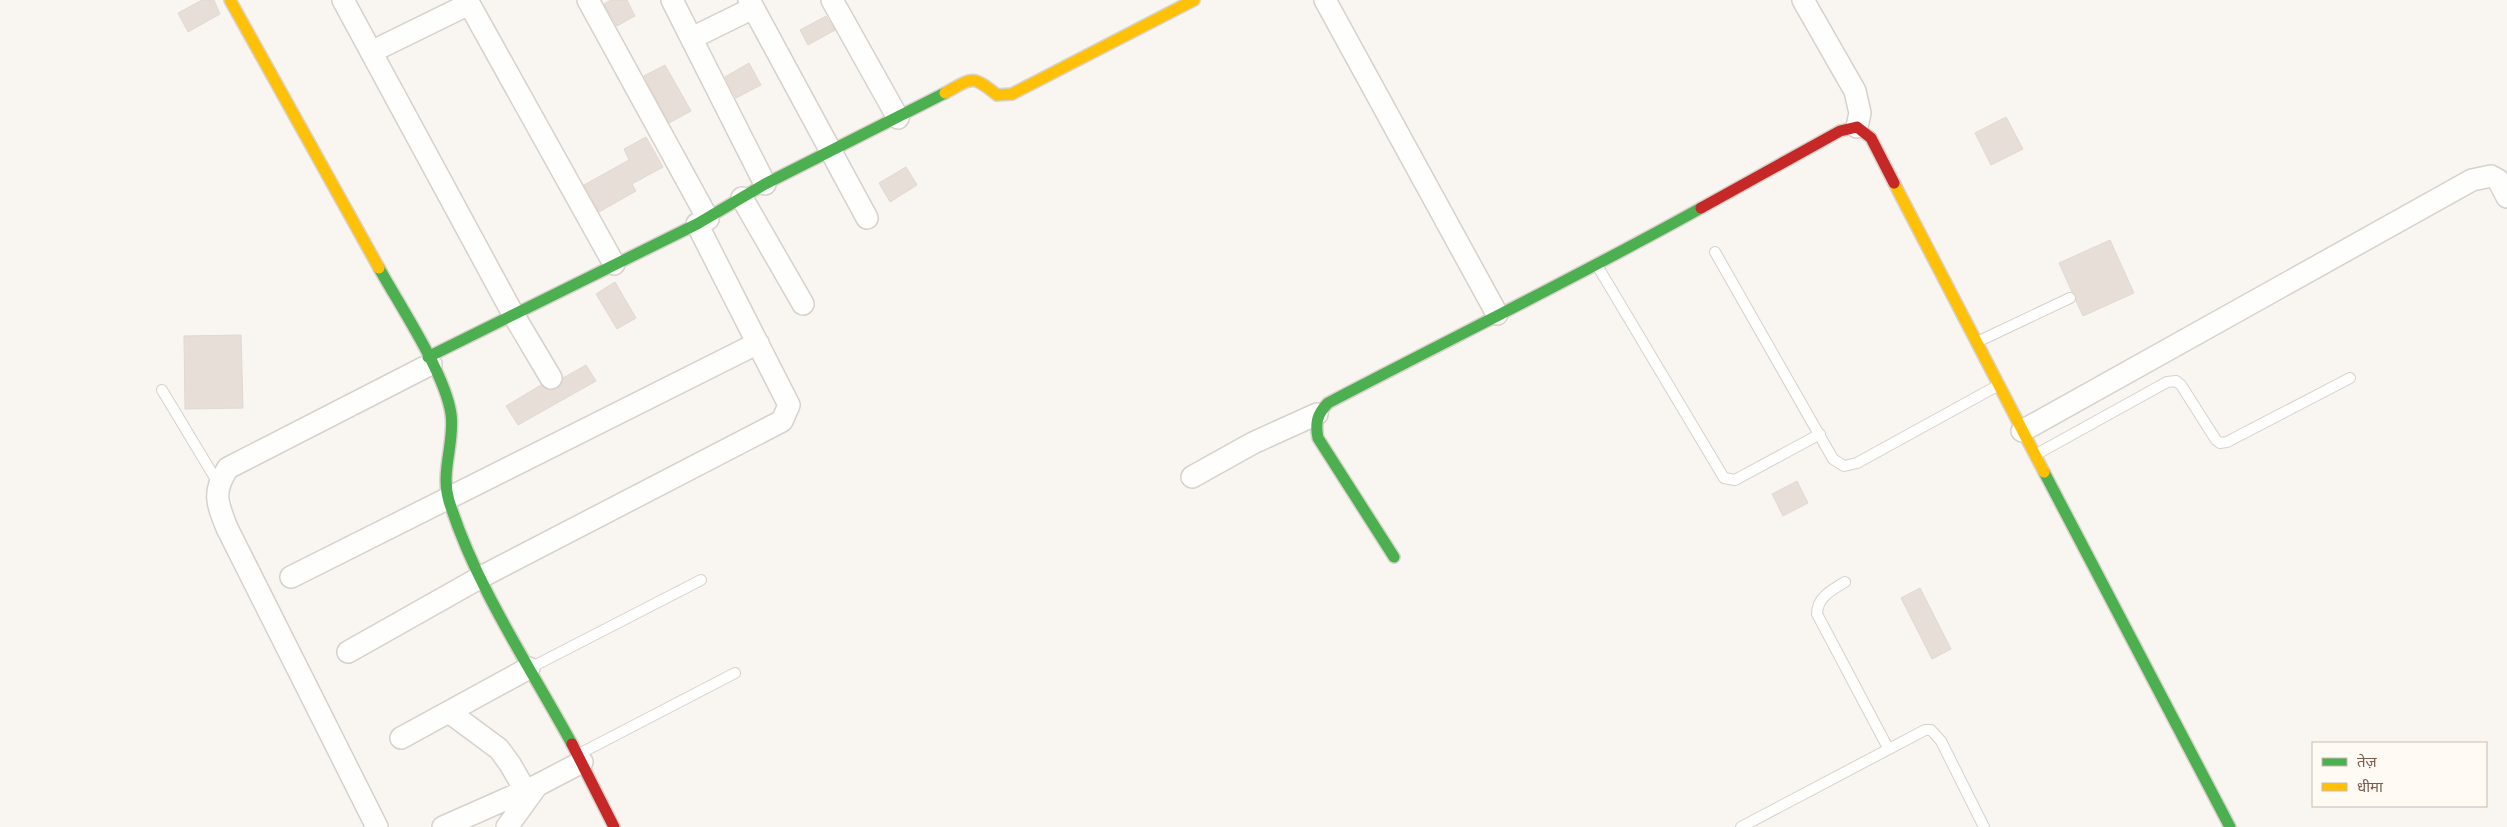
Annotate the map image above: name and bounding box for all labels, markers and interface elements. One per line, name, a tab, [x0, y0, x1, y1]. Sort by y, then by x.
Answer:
legend	[2312, 742, 2487, 807]
text: तेज़	[2357, 751, 2378, 771]
text: धीमा	[2357, 776, 2384, 796]

